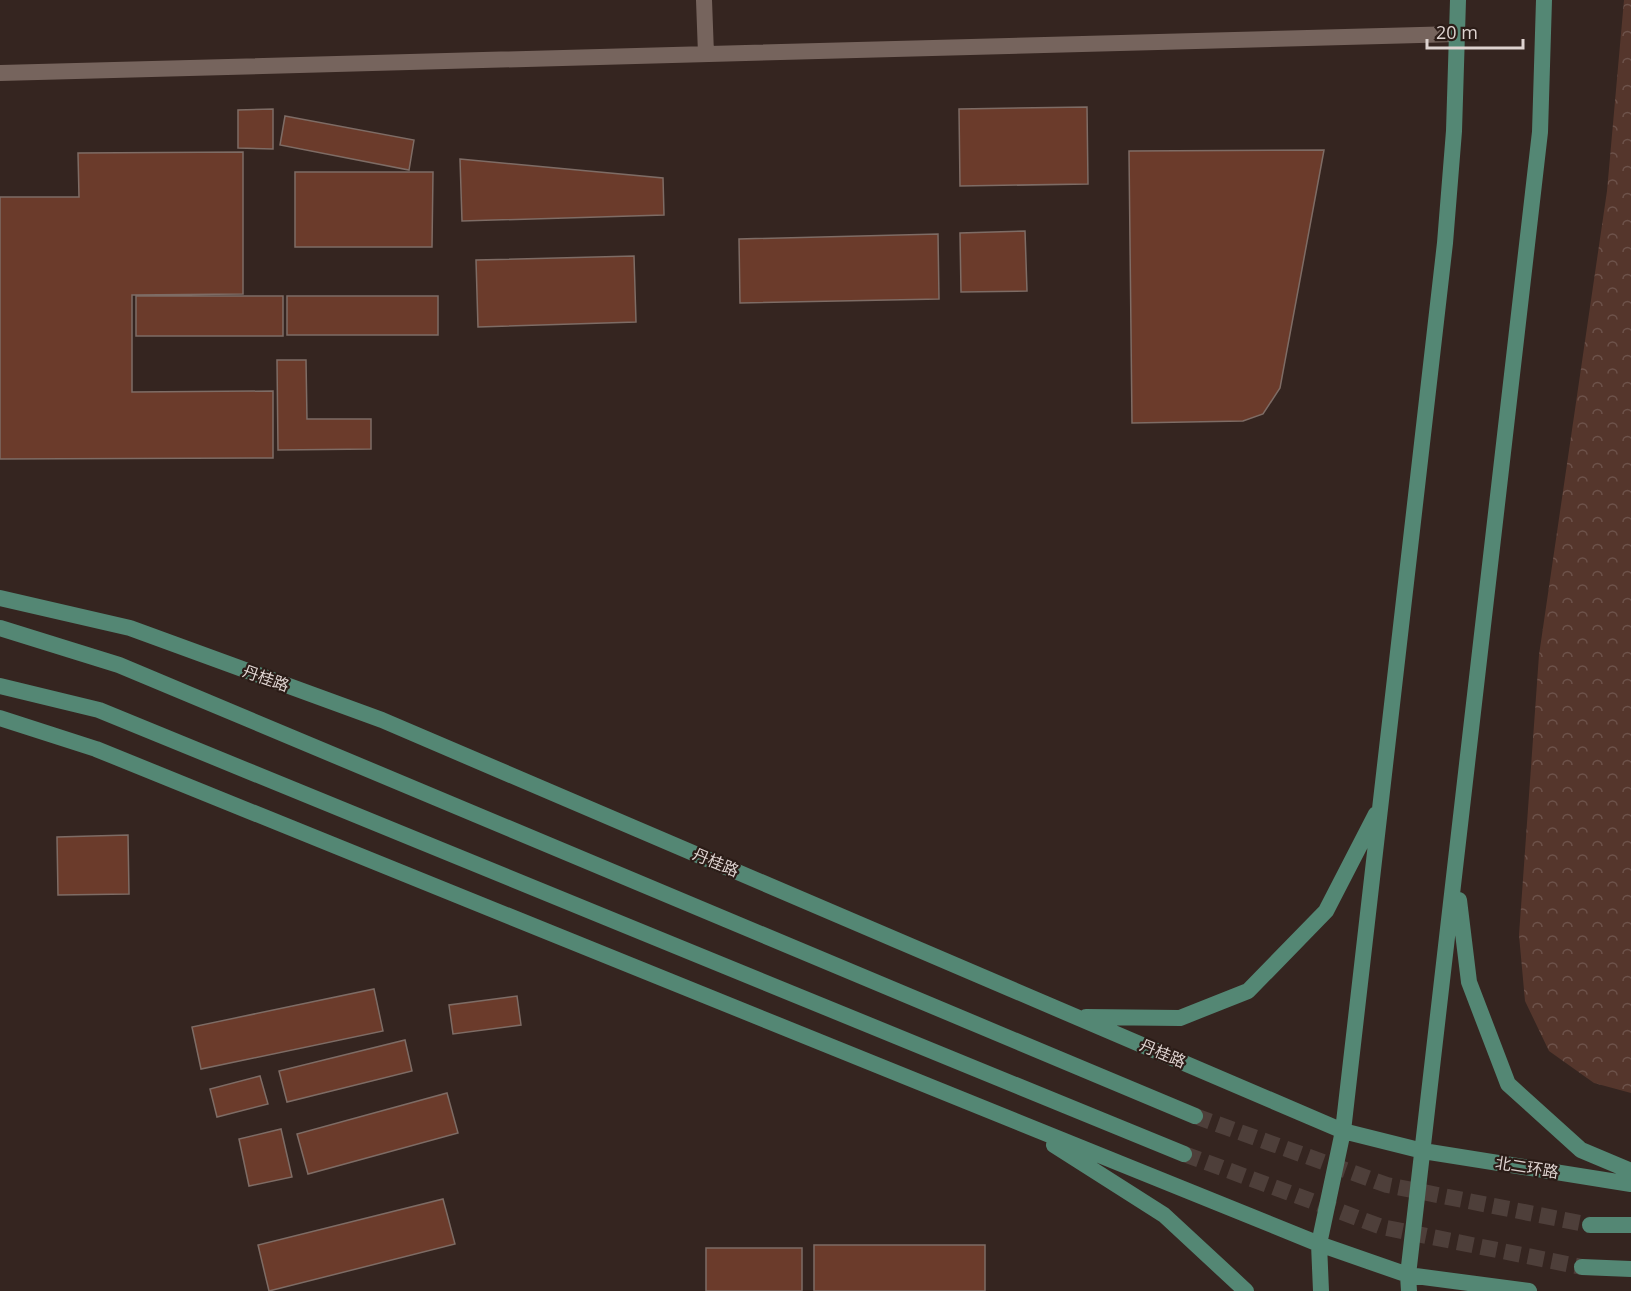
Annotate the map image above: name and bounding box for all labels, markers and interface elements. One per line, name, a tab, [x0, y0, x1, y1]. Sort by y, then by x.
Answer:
scale bar	[1427, 12, 1523, 50]
text: 20 m	[1436, 20, 1478, 44]
street label: 丹桂路	[240, 659, 292, 697]
street label: 丹桂路	[690, 842, 742, 882]
street label: 丹桂路	[1137, 1033, 1189, 1073]
street label: 北二环路	[1494, 1151, 1560, 1183]

